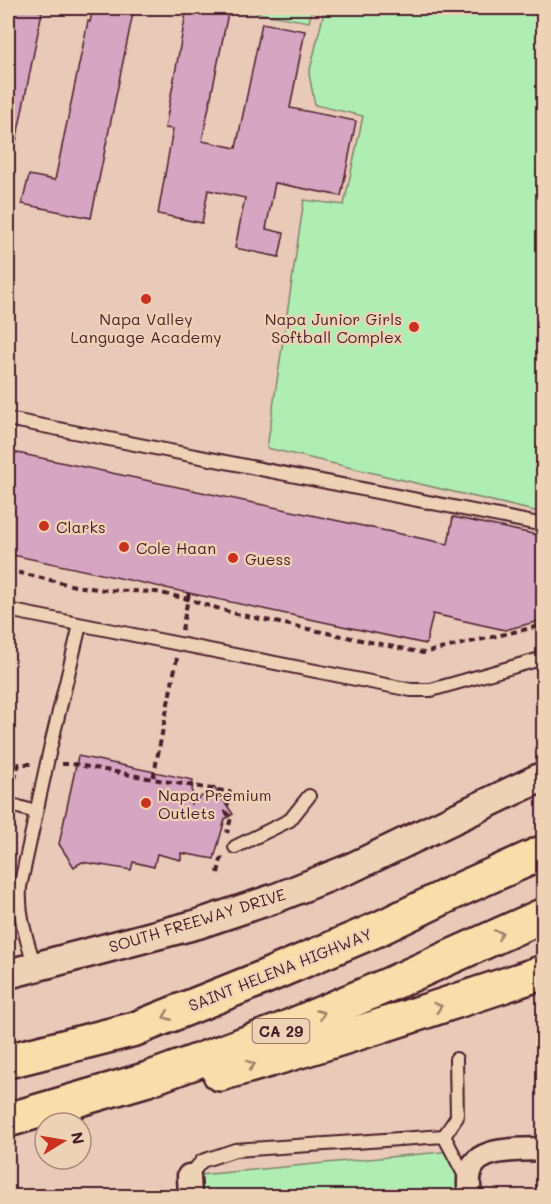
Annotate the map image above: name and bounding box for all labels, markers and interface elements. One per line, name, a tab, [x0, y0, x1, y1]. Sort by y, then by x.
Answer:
marker: Napa Valley Language Academy	[139, 292, 153, 306]
place label: Napa Valley Language Academy	[70, 308, 222, 347]
place label: Napa Junior Girls Softball Complex	[265, 308, 402, 347]
marker: Napa Junior Girls Softball Complex	[407, 320, 421, 334]
place label: Clarks	[56, 516, 106, 537]
marker: Clarks	[37, 519, 51, 533]
place label: Cole Haan	[136, 537, 216, 558]
marker: Cole Haan	[117, 540, 131, 554]
place label: Guess	[245, 548, 291, 569]
marker: Guess	[226, 551, 240, 565]
place label: Napa Premium Outlets	[158, 784, 272, 823]
marker: Napa Premium Outlets	[139, 796, 153, 810]
street label: SOUTH FREEWAY DRIVE	[106, 883, 288, 957]
street label: SAINT HELENA HIGHWAY	[185, 922, 375, 1016]
one-way arrow	[493, 929, 504, 941]
one-way arrow	[432, 1002, 442, 1015]
one-way arrow	[162, 1009, 173, 1021]
one-way arrow	[315, 1009, 326, 1021]
road number: CA 29	[252, 1019, 310, 1043]
one-way arrow	[245, 1060, 256, 1072]
north arrow	[33, 1111, 93, 1171]
text: N	[67, 1130, 90, 1146]

